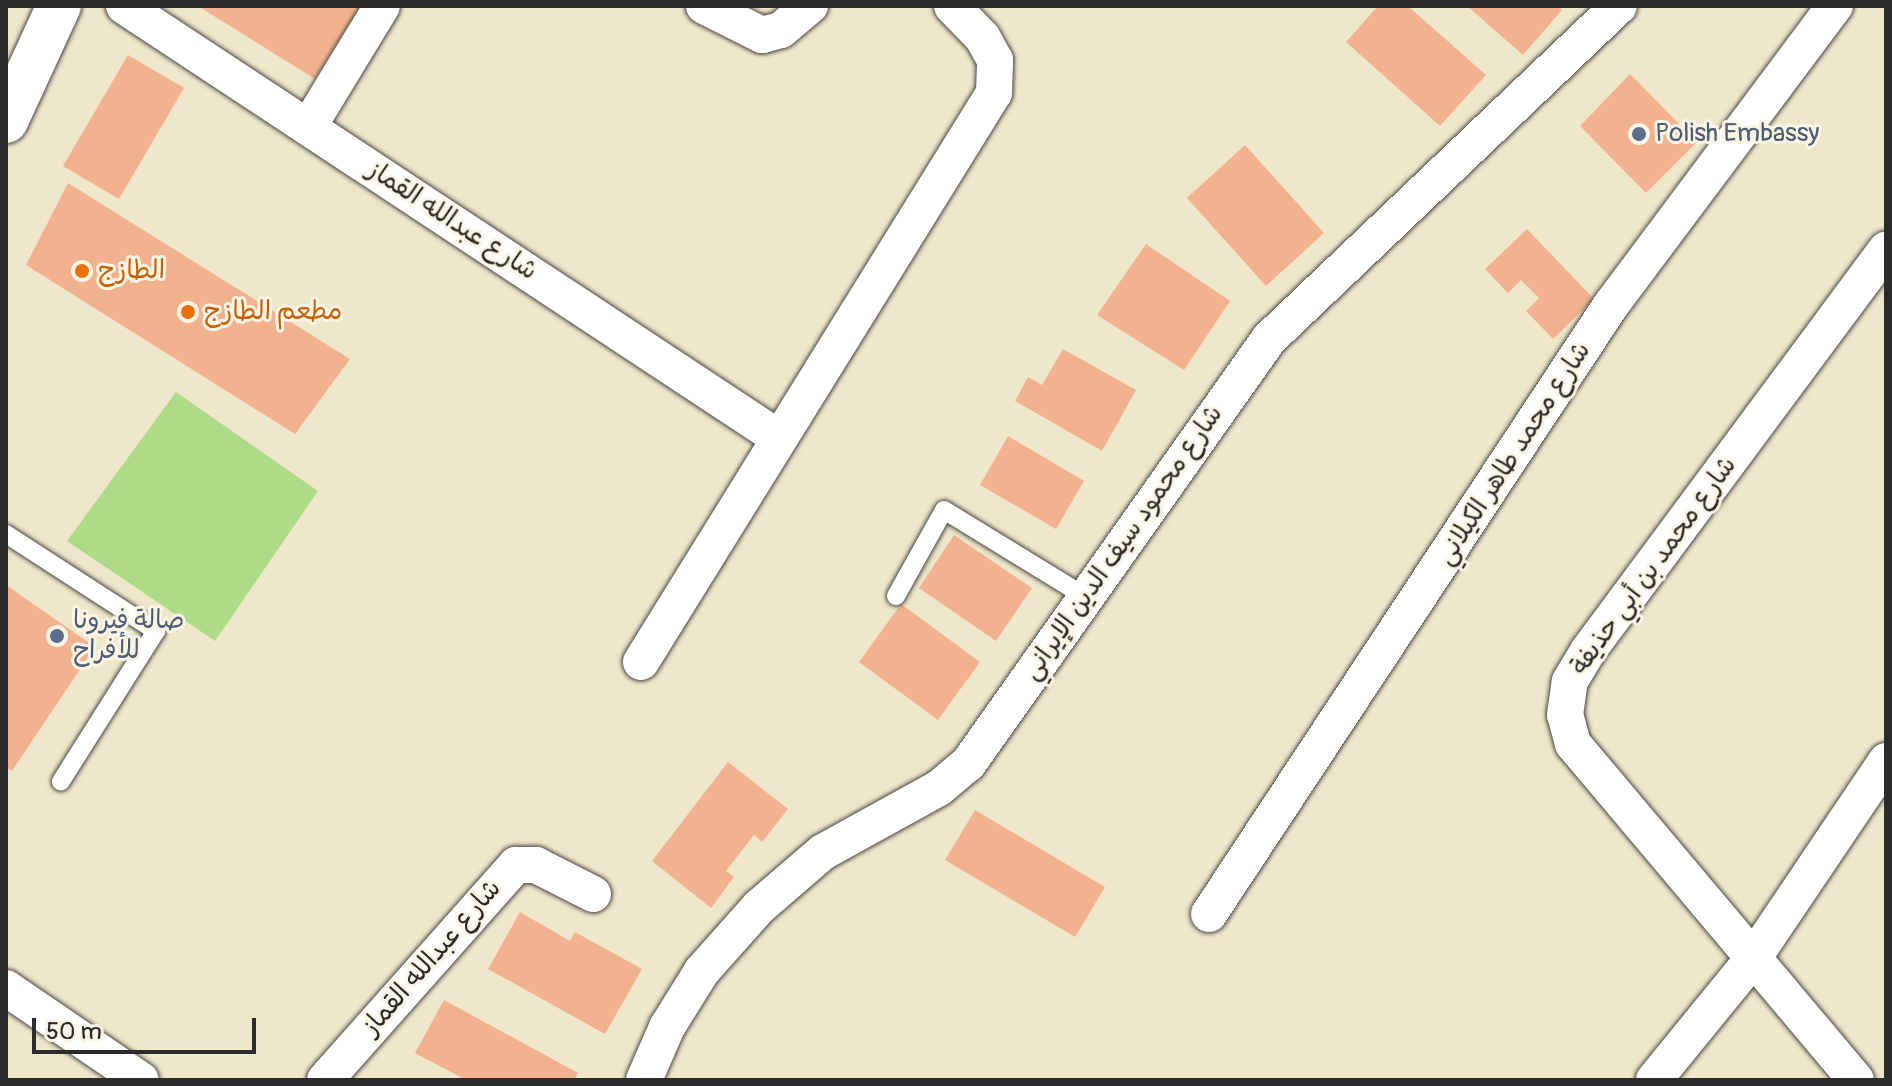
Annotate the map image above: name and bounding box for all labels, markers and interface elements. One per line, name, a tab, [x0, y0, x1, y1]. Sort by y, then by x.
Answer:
place label: Polish Embassy	[1655, 118, 1819, 150]
marker: Polish Embassy	[1630, 125, 1648, 143]
street label: شارع عبدالله القماز	[361, 154, 543, 288]
place label: الطازج	[98, 255, 165, 287]
marker: الطازج	[73, 262, 91, 280]
place label: مطعم الطازج	[204, 296, 342, 328]
marker: مطعم الطازج	[179, 303, 197, 321]
street label: شارع محمد طاهر الكيلاني	[1430, 337, 1598, 571]
street label: شارع محمود سيف الدين الإيراني	[1016, 400, 1230, 686]
street label: شارع محمد بن أبي حذيفة	[1564, 451, 1744, 681]
place label: صالة فيرونا للأفراح	[73, 605, 184, 666]
marker: صالة فيرونا للأفراح	[48, 627, 66, 645]
street label: شارع عبدالله القماز	[356, 874, 508, 1042]
scale bar	[36, 1002, 260, 1052]
text: 50 m	[46, 1017, 102, 1046]

